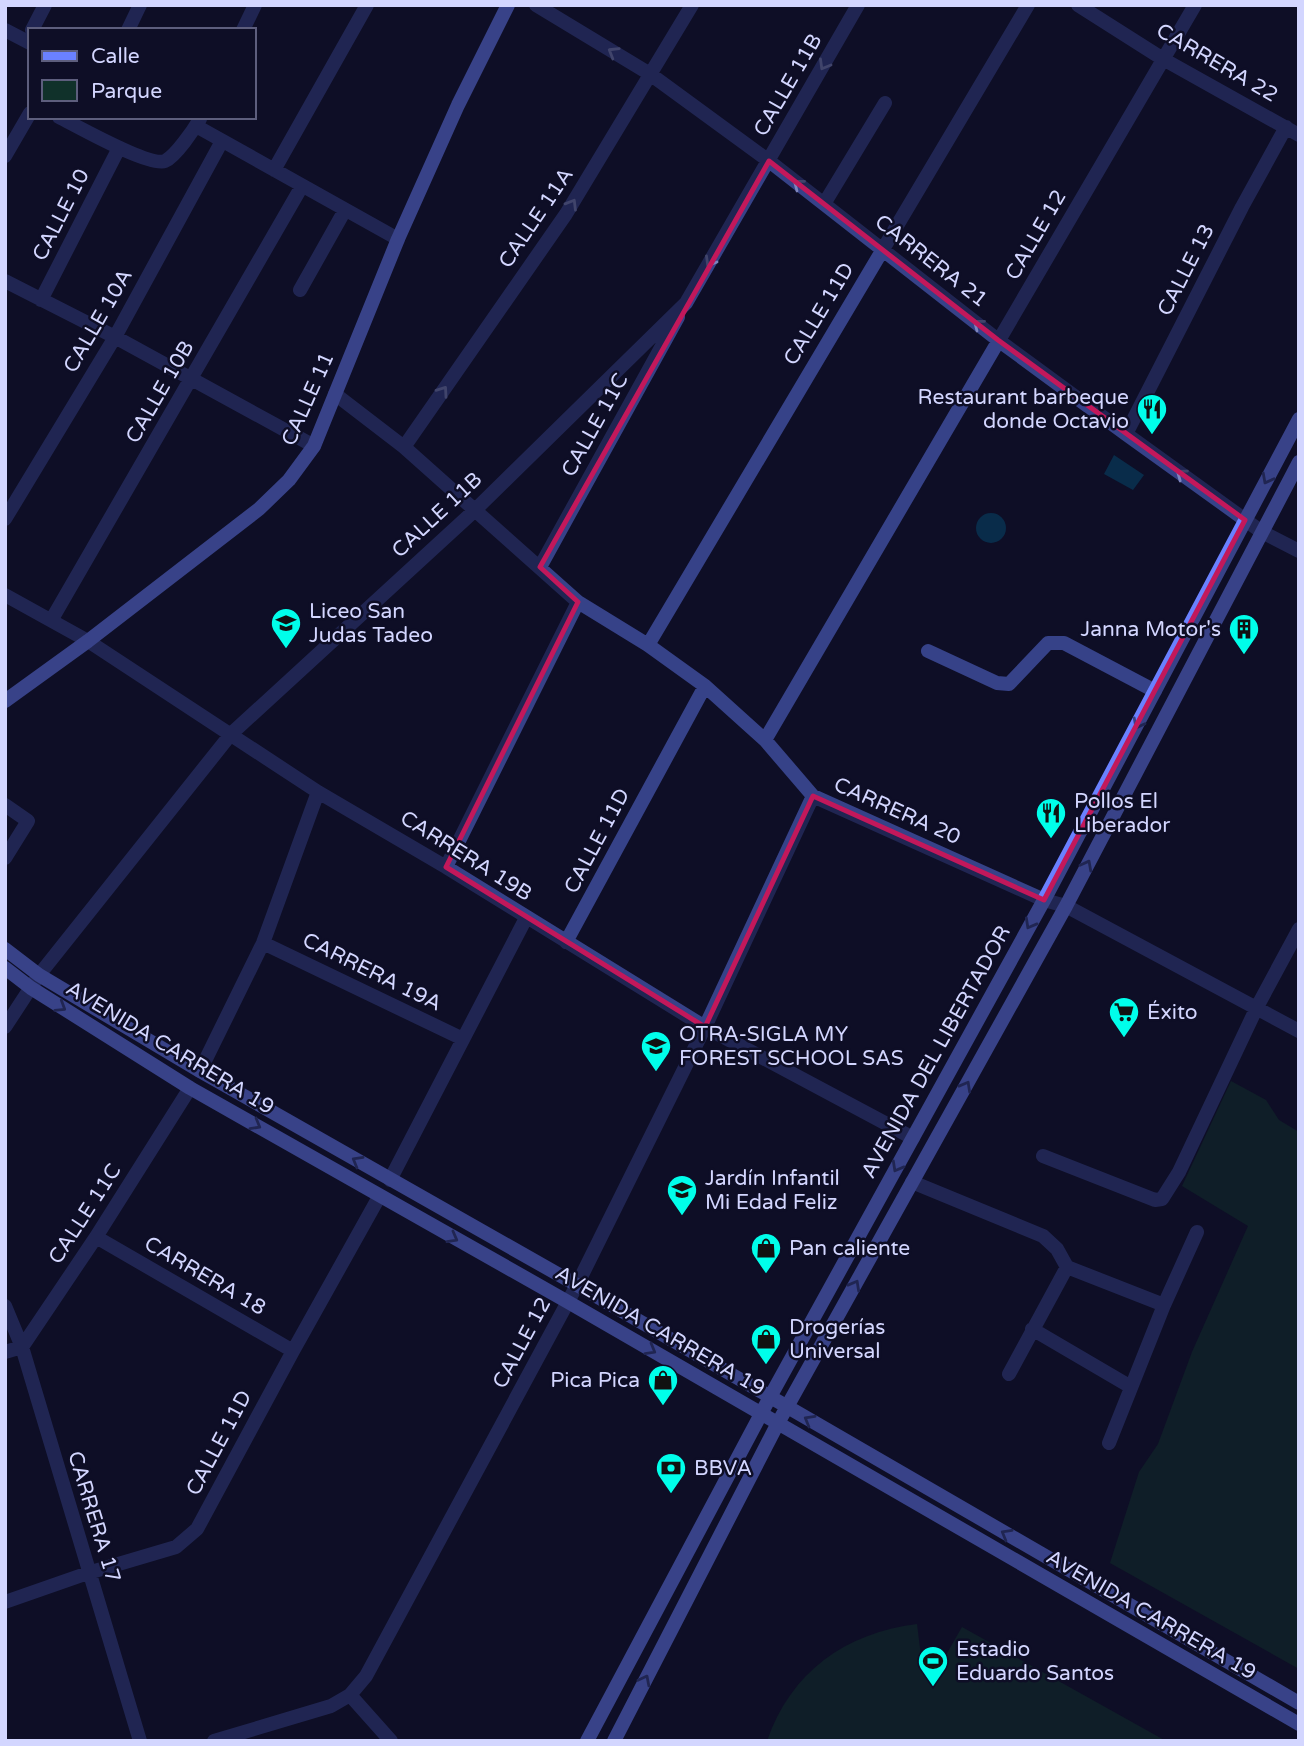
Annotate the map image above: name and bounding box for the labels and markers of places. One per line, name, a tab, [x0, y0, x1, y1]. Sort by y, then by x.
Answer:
place label: Restaurant barbeque donde Octavio	[918, 385, 1129, 434]
restaurant icon: Restaurant barbeque donde Octavio	[1135, 392, 1169, 436]
place label: Liceo San Judas Tadeo	[309, 599, 433, 648]
school or university icon: Liceo San Judas Tadeo	[269, 606, 303, 650]
building icon: Janna Motor's	[1227, 612, 1261, 656]
place label: Janna Motor's	[1080, 617, 1221, 642]
place label: Pollos El Liberador	[1074, 789, 1170, 838]
restaurant icon: Pollos El Liberador	[1034, 796, 1068, 840]
supermarket icon: Éxito	[1107, 995, 1141, 1039]
place label: Éxito	[1147, 1000, 1198, 1025]
place label: OTRA-SIGLA MY FOREST SCHOOL SAS	[679, 1022, 904, 1071]
school or university icon: OTRA-SIGLA MY FOREST SCHOOL SAS	[639, 1029, 673, 1073]
place label: Jardín Infantil Mi Edad Feliz	[705, 1166, 840, 1215]
school or university icon: Jardín Infantil Mi Edad Feliz	[665, 1173, 699, 1217]
shop icon: Pan caliente	[749, 1231, 783, 1275]
place label: Pan caliente	[789, 1236, 910, 1261]
place label: Drogerías Universal	[789, 1315, 885, 1364]
shop icon: Drogerías Universal	[749, 1322, 783, 1366]
shop icon: Pica Pica	[646, 1363, 680, 1407]
place label: Pica Pica	[550, 1368, 640, 1393]
bank icon: BBVA	[654, 1451, 688, 1495]
place label: BBVA	[694, 1456, 752, 1481]
place label: Estadio Eduardo Santos	[956, 1637, 1114, 1686]
sports icon: Estadio Eduardo Santos	[916, 1644, 950, 1688]

